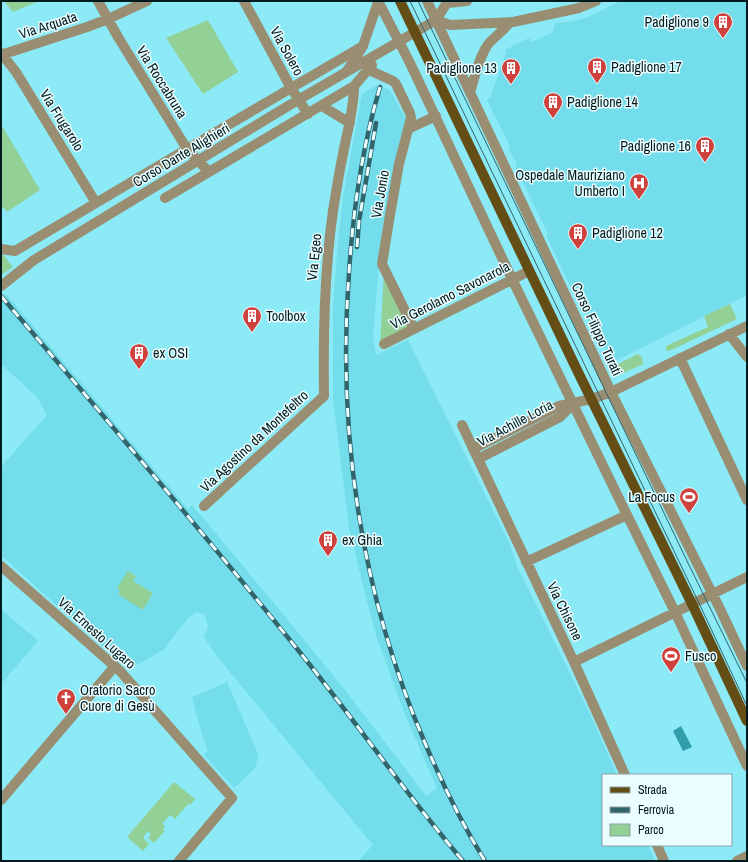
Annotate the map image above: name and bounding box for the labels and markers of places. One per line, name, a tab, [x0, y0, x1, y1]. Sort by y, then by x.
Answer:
building icon: Padiglione 9	[712, 11, 734, 39]
place label: Padiglione 9	[645, 13, 709, 31]
building icon: Padiglione 17	[586, 56, 608, 84]
building icon: Padiglione 13	[500, 57, 522, 85]
place label: Padiglione 17	[611, 58, 682, 76]
place label: Padiglione 13	[426, 59, 497, 77]
building icon: Padiglione 14	[542, 91, 564, 119]
place label: Padiglione 14	[567, 93, 638, 111]
building icon: Padiglione 16	[694, 135, 716, 163]
place label: Padiglione 16	[620, 137, 691, 155]
place label: Ospedale Mauriziano Umberto I	[515, 166, 625, 200]
hospital icon: Ospedale Mauriziano Umberto I	[628, 172, 650, 200]
building icon: Padiglione 12	[567, 222, 589, 250]
place label: Padiglione 12	[592, 224, 663, 242]
building icon: Toolbox	[241, 305, 263, 333]
place label: Toolbox	[266, 307, 306, 325]
building icon: ex OSI	[128, 342, 150, 370]
place label: ex OSI	[153, 344, 188, 362]
sports icon: La Focus	[678, 486, 700, 514]
place label: La Focus	[628, 488, 675, 506]
building icon: ex Ghia	[317, 529, 339, 557]
place label: ex Ghia	[342, 531, 383, 549]
sports icon: Fusco	[660, 645, 682, 673]
place label: Fusco	[685, 647, 716, 665]
place label: Oratorio Sacro Cuore di Gesù	[80, 681, 155, 715]
church icon: Oratorio Sacro Cuore di Gesù	[55, 687, 77, 715]

